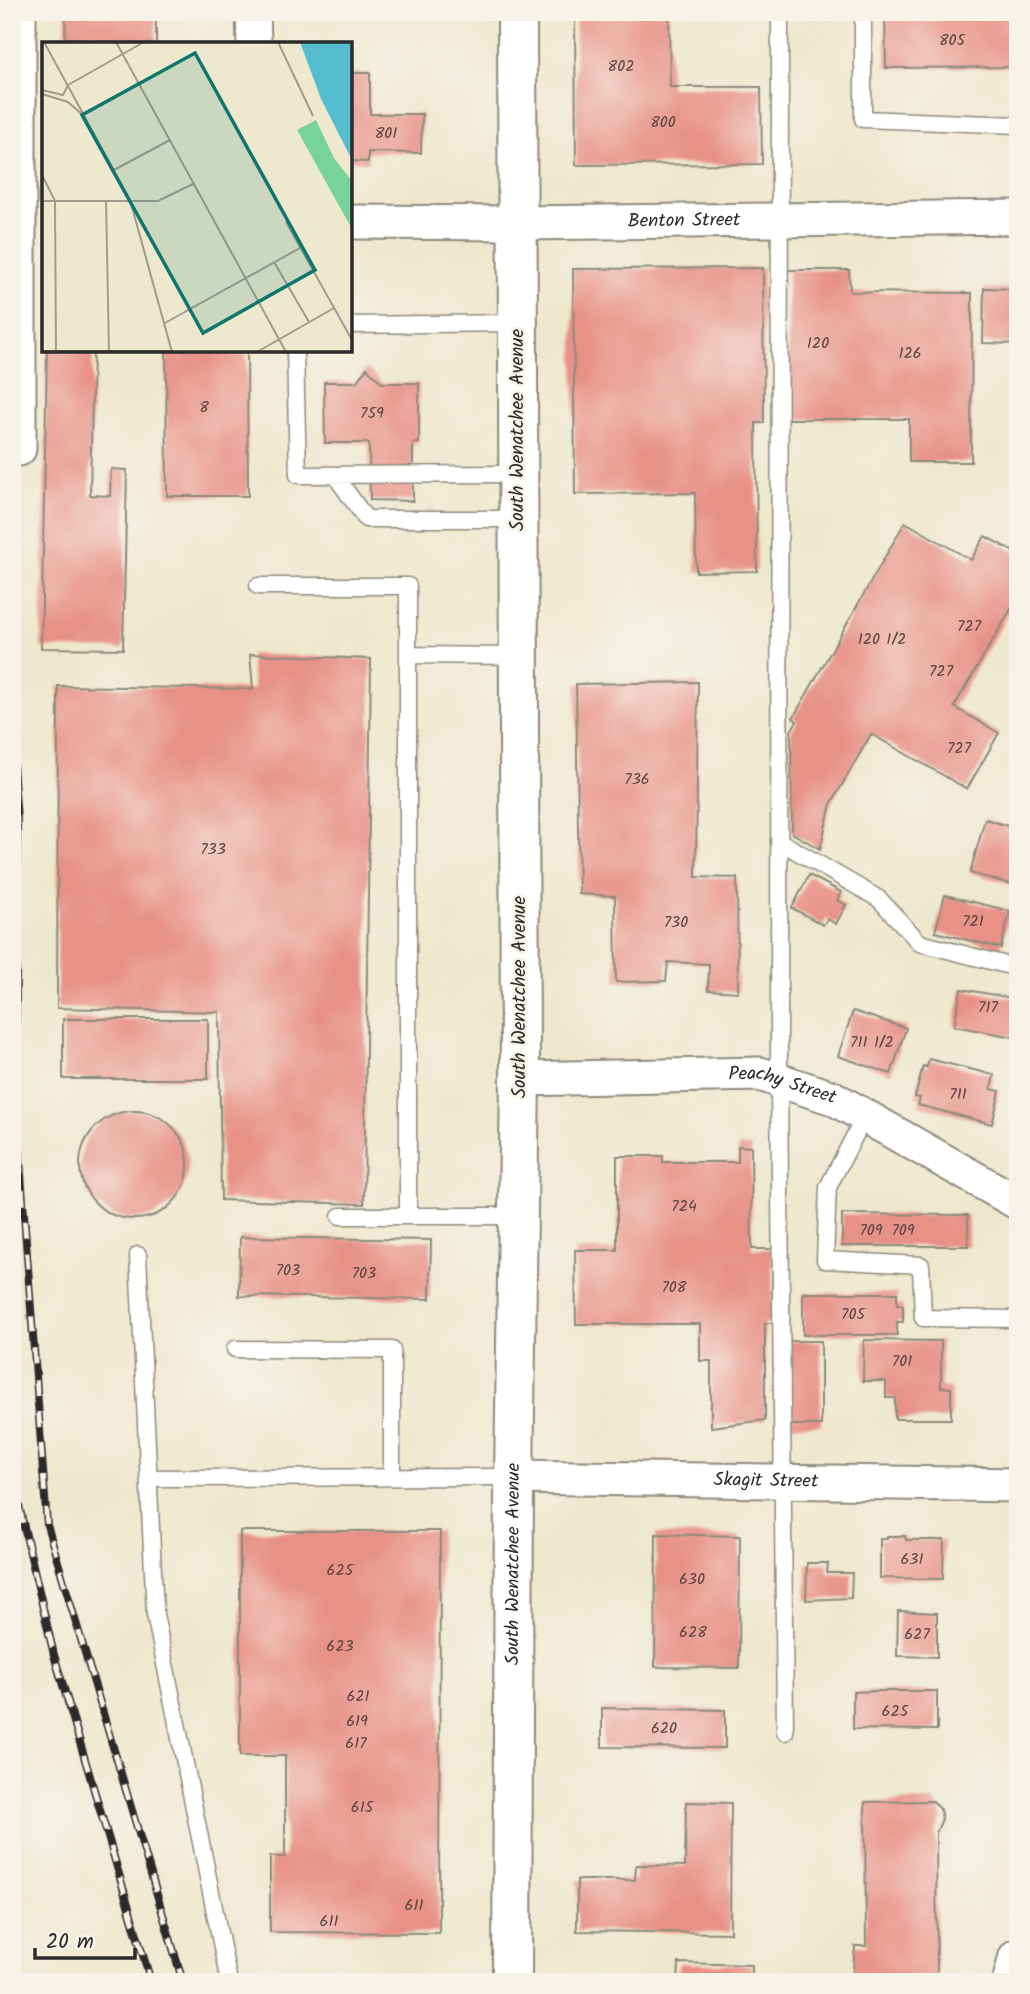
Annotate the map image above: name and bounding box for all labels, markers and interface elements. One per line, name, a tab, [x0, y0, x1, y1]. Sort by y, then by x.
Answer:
house number: 805	[939, 28, 967, 53]
inset map	[42, 42, 352, 352]
house number: 802	[608, 54, 634, 79]
house number: 800	[650, 110, 676, 135]
house number: 801	[375, 121, 397, 146]
street label: Benton Street	[627, 205, 741, 237]
street label: South Wenatchee Avenue	[503, 329, 533, 531]
house number: 120	[807, 331, 829, 356]
house number: 126	[898, 341, 922, 366]
house number: 8	[199, 395, 209, 420]
house number: 759	[360, 401, 384, 426]
house number: 727	[957, 614, 982, 639]
house number: 120 1/2	[858, 627, 906, 652]
house number: 727	[929, 659, 954, 684]
house number: 727	[947, 736, 972, 761]
house number: 736	[624, 767, 650, 792]
house number: 733	[200, 837, 226, 862]
street label: South Wenatchee Avenue	[505, 896, 535, 1098]
house number: 721	[962, 909, 984, 934]
house number: 730	[664, 910, 688, 935]
house number: 717	[978, 995, 999, 1020]
house number: 711 1/2	[850, 1030, 894, 1055]
street label: Peachy Street	[728, 1059, 841, 1113]
house number: 711	[949, 1082, 967, 1107]
house number: 724	[671, 1194, 697, 1219]
house number: 709	[859, 1218, 883, 1243]
house number: 709	[891, 1218, 915, 1243]
house number: 703	[276, 1258, 300, 1283]
house number: 703	[352, 1261, 376, 1286]
house number: 708	[661, 1275, 687, 1300]
house number: 705	[841, 1302, 866, 1327]
house number: 701	[892, 1349, 912, 1374]
street label: South Wenatchee Avenue	[498, 1462, 529, 1665]
street label: Skagit Street	[713, 1465, 819, 1497]
house number: 631	[900, 1547, 924, 1572]
house number: 625	[327, 1558, 355, 1583]
house number: 630	[679, 1567, 705, 1592]
house number: 628	[679, 1620, 707, 1645]
house number: 627	[904, 1622, 930, 1647]
house number: 623	[326, 1634, 354, 1659]
house number: 621	[346, 1684, 370, 1709]
house number: 625	[882, 1699, 910, 1724]
house number: 619	[346, 1709, 368, 1734]
house number: 620	[651, 1716, 677, 1741]
house number: 617	[345, 1731, 367, 1756]
house number: 615	[351, 1795, 375, 1820]
house number: 611	[405, 1893, 423, 1918]
house number: 611	[320, 1909, 338, 1934]
scale bar	[35, 1917, 135, 1961]
text: 20 m	[46, 1926, 94, 1959]

